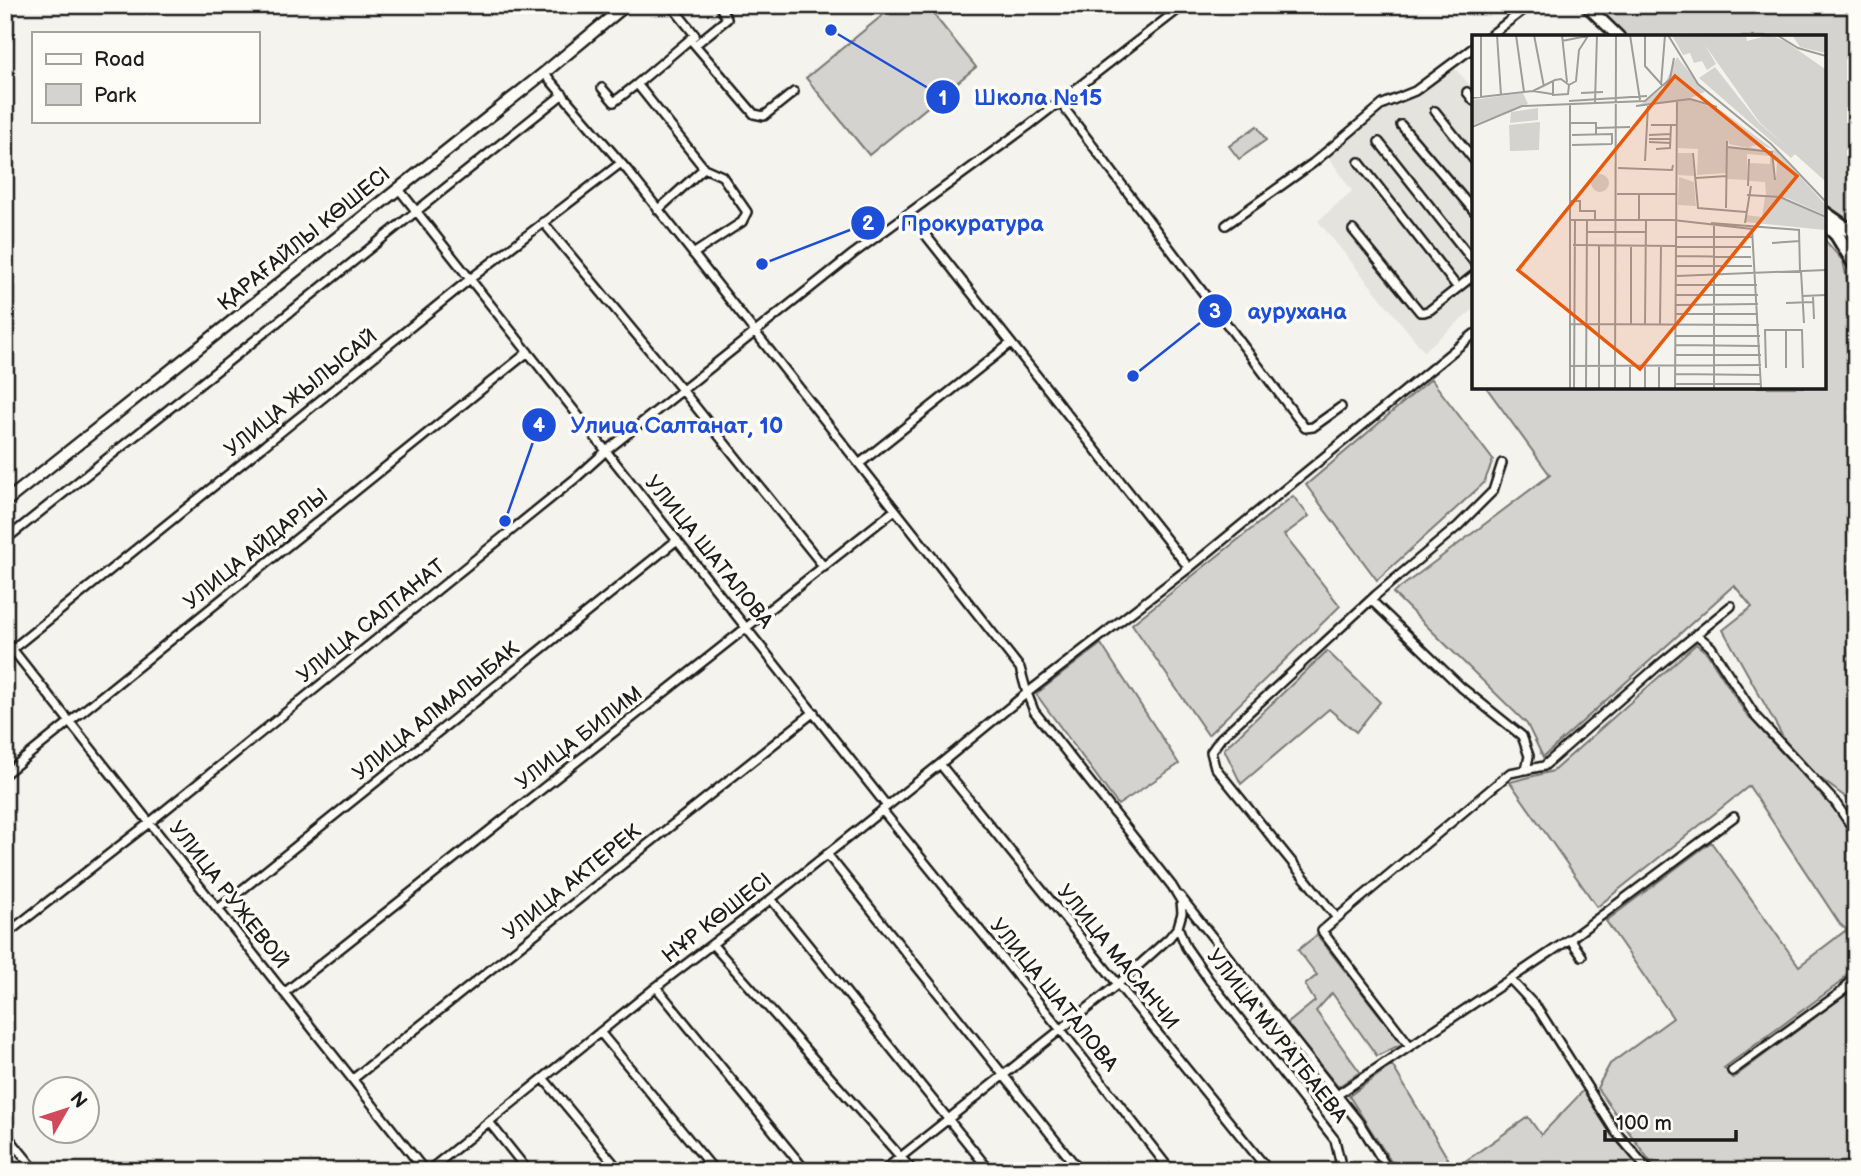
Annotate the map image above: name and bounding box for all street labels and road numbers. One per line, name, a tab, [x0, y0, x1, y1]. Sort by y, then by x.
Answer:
street label: ҚАРАҒАЙЛЫ КӨШЕСІ	[213, 162, 395, 316]
street label: УЛИЦА ЖЫЛЫСАЙ	[220, 324, 382, 462]
street label: УЛИЦА ШАТАЛОВА	[640, 470, 779, 634]
street label: УЛИЦА АЙДАРЛЫ	[179, 483, 333, 615]
street label: УЛИЦА САЛТАНАТ	[292, 553, 451, 688]
street label: УЛИЦА АЛМАЛЫБАК	[348, 636, 524, 786]
street label: УЛИЦА БИЛИМ	[511, 681, 647, 795]
street label: УЛИЦА РУЖЕВОЙ	[164, 816, 294, 974]
street label: УЛИЦА АКТЕРЕК	[498, 819, 646, 945]
street label: НҰР КӨШЕСІ	[657, 868, 777, 968]
street label: УЛИЦА МАСАНЧИ	[1052, 879, 1184, 1035]
street label: УЛИЦА ШАТАЛОВА	[985, 913, 1124, 1077]
street label: УЛИЦА МУРАТБАЕВА	[1201, 944, 1353, 1128]

